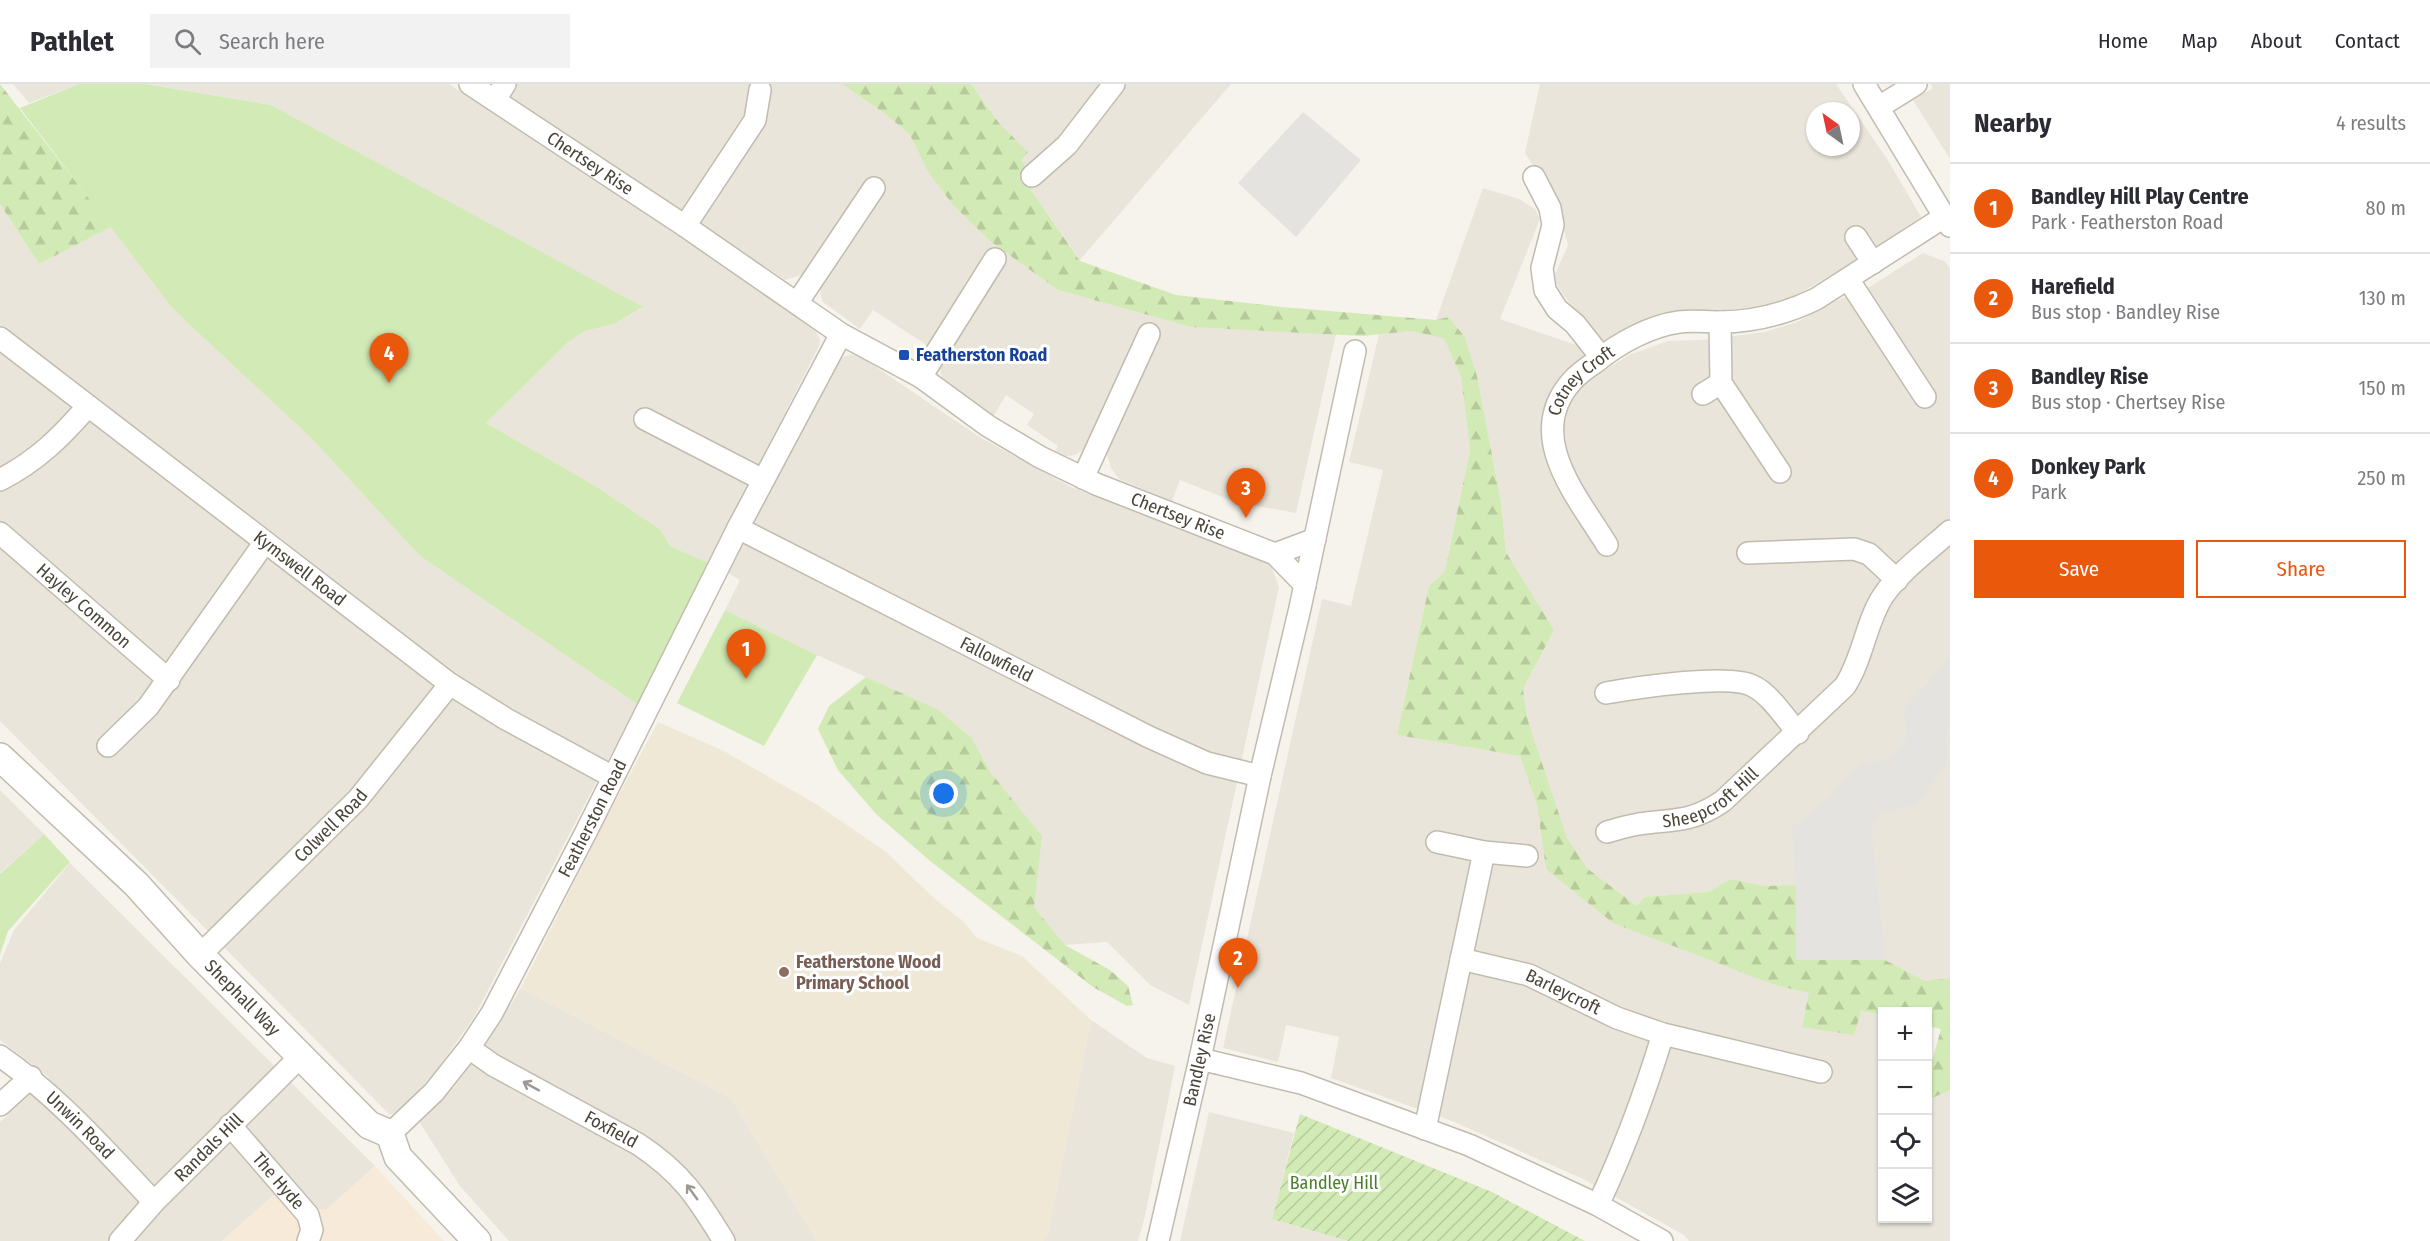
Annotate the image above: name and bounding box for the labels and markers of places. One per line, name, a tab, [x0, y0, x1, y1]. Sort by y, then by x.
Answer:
pin: 4	[370, 334, 408, 383]
place label: Featherston Road	[916, 344, 1047, 366]
marker: Featherston Road	[897, 348, 911, 362]
pin: 3	[1226, 468, 1266, 518]
pin: 1	[726, 630, 766, 679]
pin: 2	[1218, 938, 1258, 988]
place label: Featherstone Wood Primary School	[796, 951, 941, 994]
marker: Featherstone Wood Primary School	[777, 965, 791, 979]

